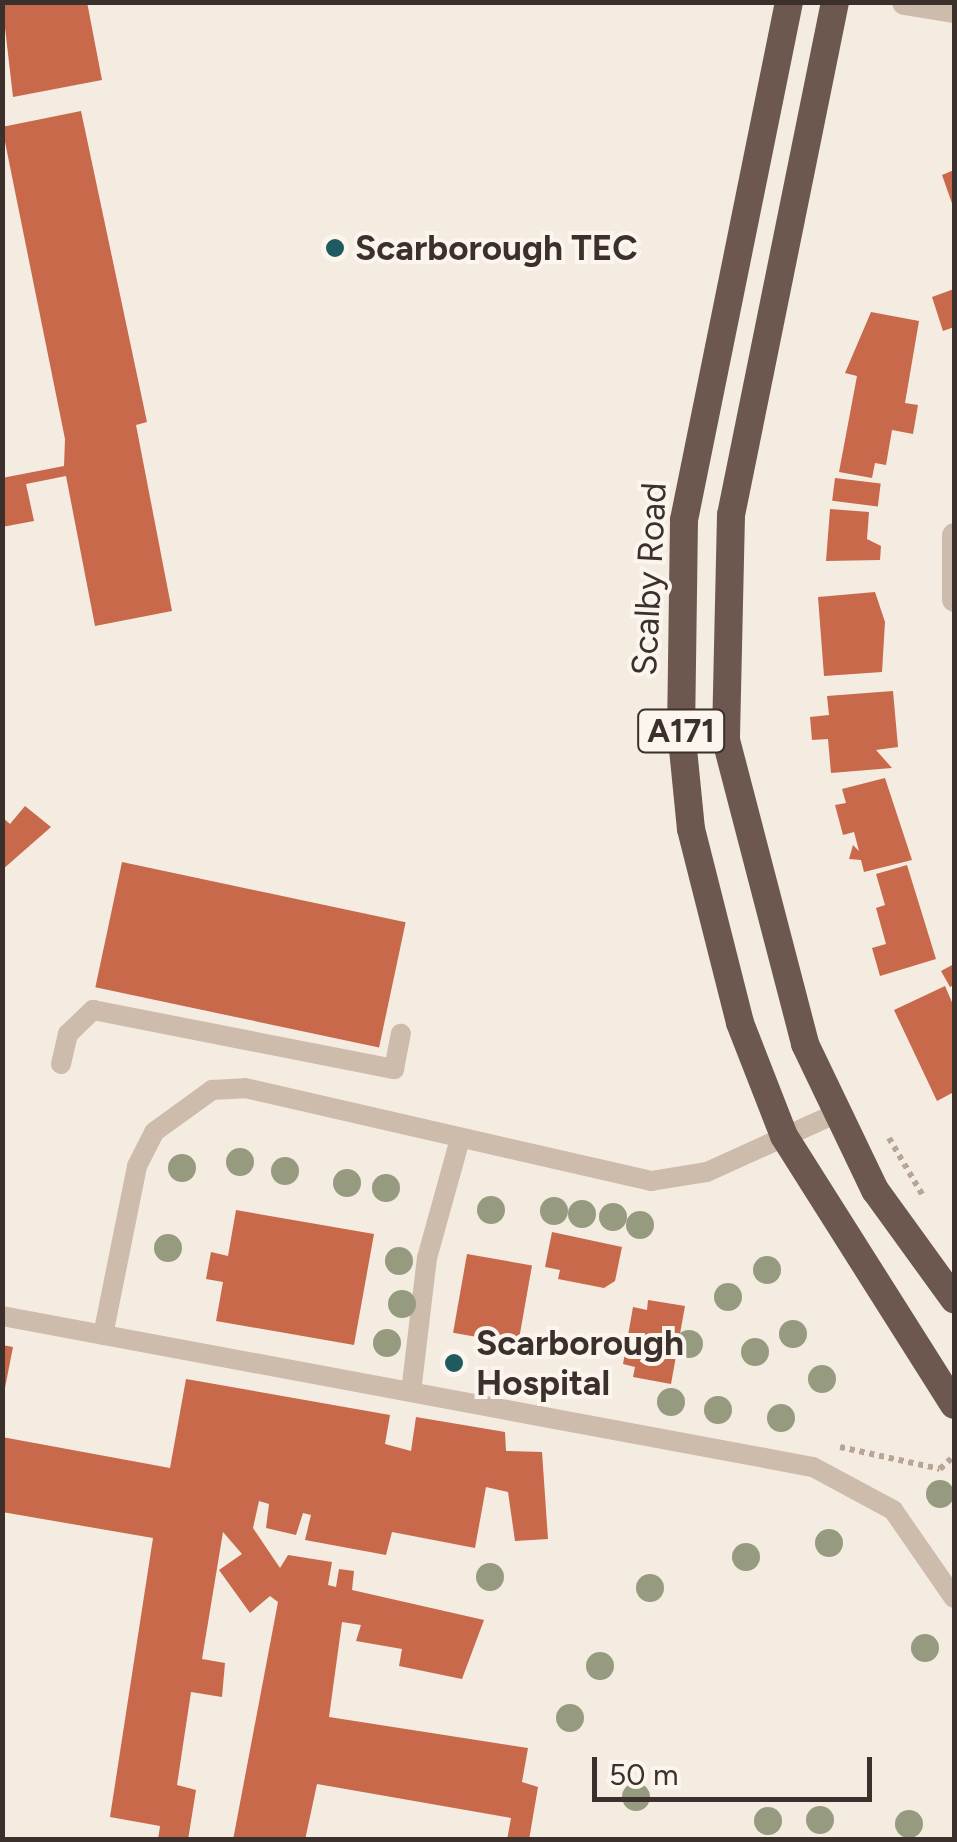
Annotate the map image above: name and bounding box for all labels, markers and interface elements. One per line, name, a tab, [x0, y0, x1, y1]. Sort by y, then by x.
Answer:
place label: Scarborough TEC	[355, 227, 638, 269]
marker: Scarborough TEC	[324, 237, 346, 259]
street label: Scalby Road	[623, 481, 675, 677]
road number: A171	[636, 704, 726, 758]
place label: Scarborough Hospital	[476, 1322, 684, 1404]
marker: Scarborough Hospital	[441, 1350, 467, 1376]
scale bar	[597, 1737, 877, 1799]
text: 50 m	[609, 1756, 678, 1793]

